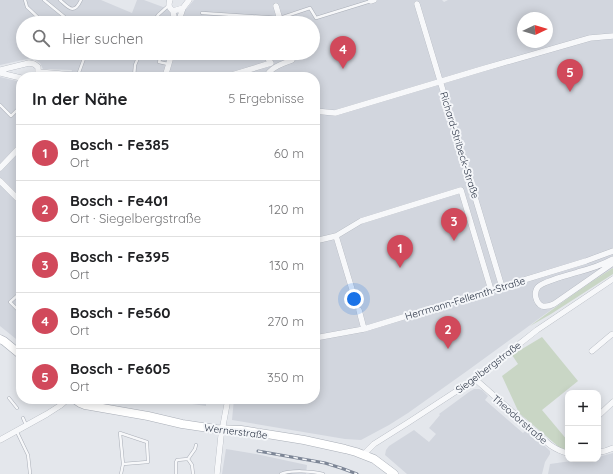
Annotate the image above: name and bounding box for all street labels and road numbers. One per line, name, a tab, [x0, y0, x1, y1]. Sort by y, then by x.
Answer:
street label: Richard-Stribeck-Straße	[437, 90, 482, 200]
street label: Herrmann-Fellemth-Straße	[403, 274, 527, 323]
street label: Siegelbergstraße	[453, 338, 524, 396]
street label: Theodorstraße	[489, 392, 550, 447]
street label: Wernerstraße	[203, 421, 269, 442]

